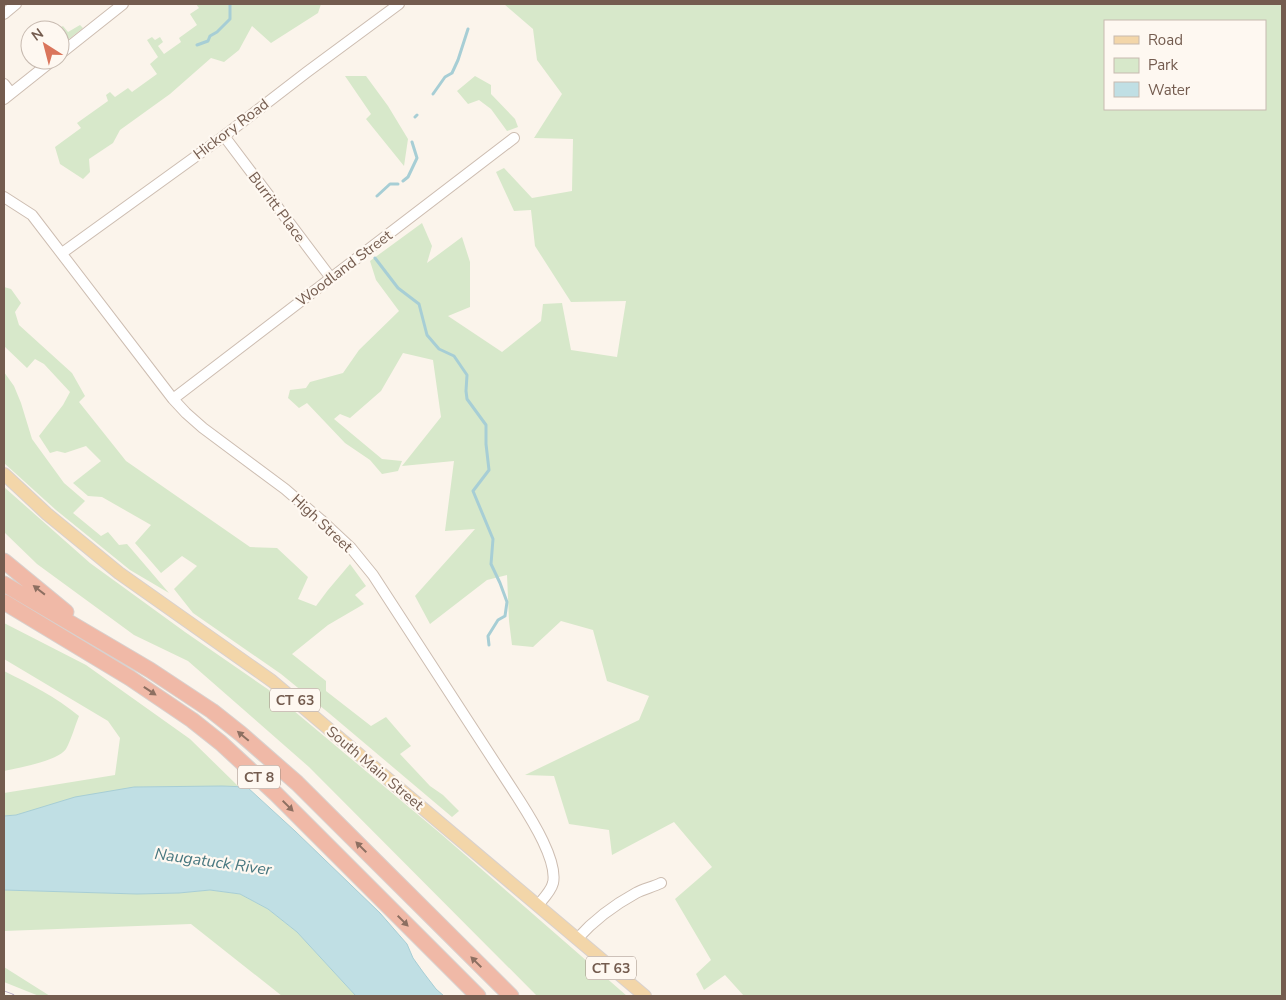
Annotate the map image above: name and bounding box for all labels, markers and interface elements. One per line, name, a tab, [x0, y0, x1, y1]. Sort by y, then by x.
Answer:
north arrow	[20, 20, 70, 70]
legend	[1104, 20, 1266, 110]
text: N	[28, 24, 47, 46]
text: Road	[1148, 30, 1183, 50]
text: Park	[1148, 55, 1178, 75]
text: Water	[1148, 80, 1191, 100]
street label: Hickory Road	[189, 94, 273, 164]
street label: Burritt Place	[244, 168, 310, 246]
street label: Woodland Street	[292, 225, 397, 311]
street label: High Street	[287, 489, 358, 557]
one-way arrow	[32, 585, 46, 595]
one-way arrow	[143, 686, 157, 696]
road number: CT 63	[270, 688, 320, 712]
street label: South Main Street	[322, 721, 428, 815]
one-way arrow	[237, 730, 250, 741]
road number: CT 8	[238, 766, 280, 789]
one-way arrow	[282, 800, 294, 812]
one-way arrow	[355, 841, 367, 853]
water label: Naugatuck River	[153, 843, 274, 881]
one-way arrow	[397, 915, 409, 927]
one-way arrow	[471, 956, 483, 968]
road number: CT 63	[586, 956, 636, 980]

